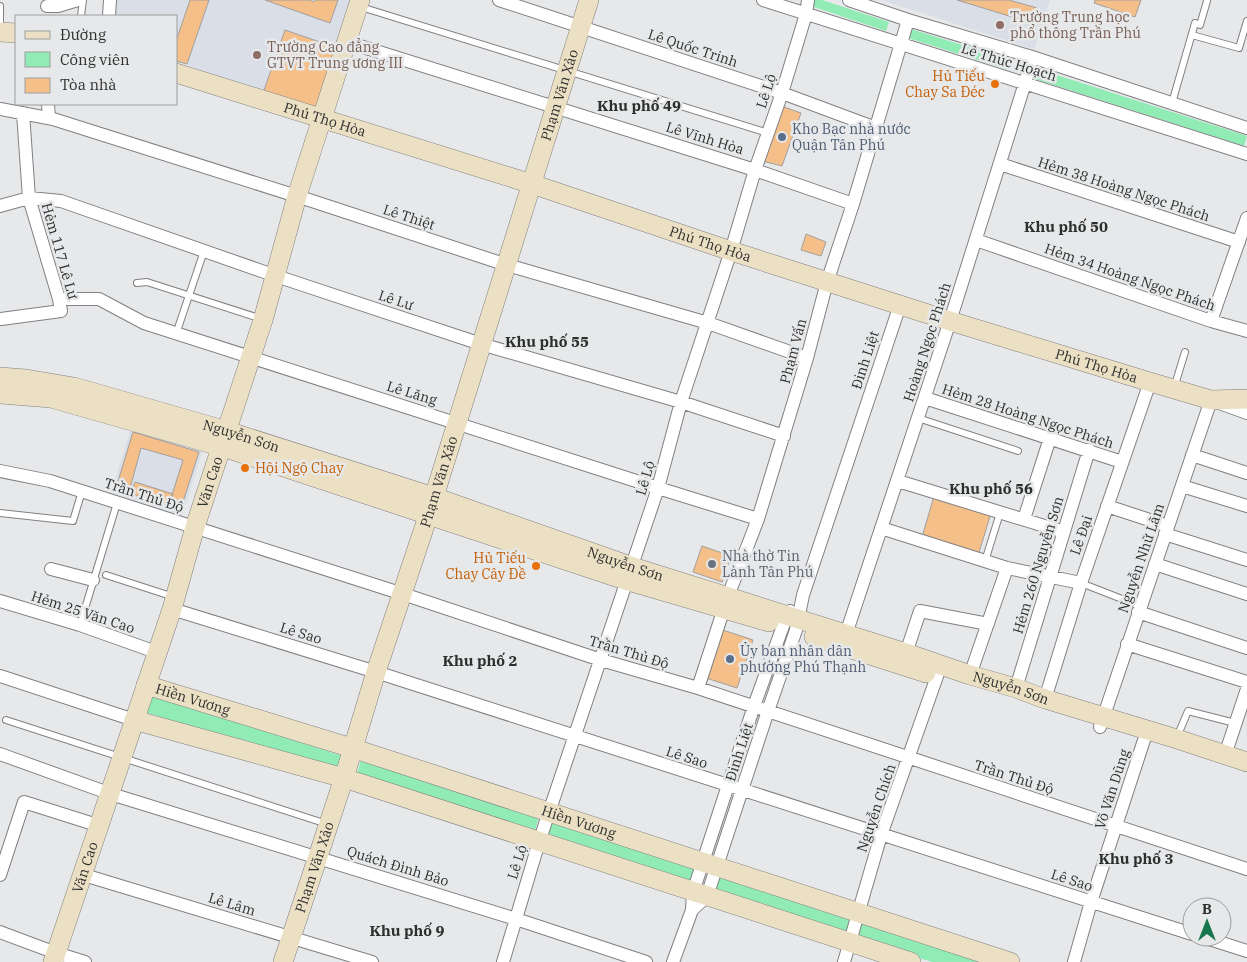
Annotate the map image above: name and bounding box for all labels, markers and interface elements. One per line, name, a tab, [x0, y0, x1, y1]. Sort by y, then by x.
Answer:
place label: Trường Trung học phổ thông Trần Phú	[1010, 8, 1141, 42]
legend	[15, 15, 178, 105]
marker: Trường Trung học phổ thông Trần Phú	[994, 19, 1006, 31]
text: Đường	[60, 25, 106, 44]
street label: Lê Quốc Trinh	[646, 25, 740, 71]
place label: Trường Cao đẳng GTVT Trung ương III	[267, 38, 403, 72]
street label: Lê Thúc Hoạch	[959, 39, 1059, 85]
street label: Phạm Văn Xảo	[537, 47, 582, 143]
marker: Trường Cao đẳng GTVT Trung ương III	[251, 49, 263, 61]
text: Công viên	[60, 50, 130, 69]
place label: Hủ Tiếu Chay Sa Đéc	[905, 67, 985, 101]
street label: Lê Lộ	[752, 71, 780, 111]
text: Tòa nhà	[60, 75, 117, 94]
marker: Hủ Tiếu Chay Sa Đéc	[989, 78, 1001, 90]
district label: Khu phố 49	[597, 96, 681, 115]
street label: Phú Thọ Hòa	[282, 98, 369, 141]
street label: Lê Vĩnh Hòa	[664, 118, 746, 158]
place label: Kho Bạc nhà nước Quận Tân Phú	[792, 120, 911, 154]
marker: Kho Bạc nhà nước Quận Tân Phú	[776, 131, 788, 143]
street label: Hẻm 38 Hoàng Ngọc Phách	[1036, 153, 1212, 225]
street label: Lê Thiệt	[381, 200, 437, 234]
street label: Hẻm 117 Lê Lư	[38, 201, 82, 302]
district label: Khu phố 50	[1024, 217, 1108, 236]
street label: Phú Thọ Hòa	[667, 222, 754, 266]
street label: Hẻm 34 Hoàng Ngọc Phách	[1042, 239, 1218, 315]
street label: Hoàng Ngọc Phách	[899, 280, 955, 404]
street label: Lê Lư	[376, 286, 416, 314]
street label: Phạm Vấn	[776, 316, 810, 386]
street label: Đinh Liệt	[847, 328, 883, 392]
district label: Khu phố 55	[505, 332, 589, 351]
street label: Phú Thọ Hòa	[1053, 345, 1140, 387]
street label: Lê Lăng	[385, 377, 440, 409]
street label: Hẻm 28 Hoàng Ngọc Phách	[940, 380, 1116, 452]
street label: Nguyễn Sơn	[201, 416, 282, 456]
street label: Phạm Văn Xảo	[416, 434, 461, 530]
street label: Văn Cao	[193, 454, 227, 510]
street label: Lê Lộ	[631, 458, 659, 497]
place label: Hội Ngộ Chay	[255, 459, 344, 477]
marker: Hội Ngộ Chay	[239, 462, 251, 474]
street label: Trần Thủ Độ	[102, 474, 186, 516]
district label: Khu phố 56	[949, 479, 1033, 498]
street label: Hẻm 260 Nguyễn Sơn	[1009, 494, 1067, 636]
street label: Nguyễn Nhữ Lãm	[1114, 501, 1168, 615]
street label: Lê Đại	[1066, 513, 1096, 557]
street label: Nguyễn Sơn	[585, 543, 666, 585]
place label: Nhà thờ Tin Lành Tân Phú	[722, 547, 814, 581]
place label: Hủ Tiếu Chay Cây Đề	[445, 549, 526, 583]
marker: Nhà thờ Tin Lành Tân Phú	[706, 558, 718, 570]
marker: Hủ Tiếu Chay Cây Đề	[530, 560, 542, 572]
street label: Hẻm 25 Văn Cao	[29, 587, 137, 637]
street label: Lê Sao	[278, 618, 324, 648]
street label: Trần Thủ Độ	[587, 631, 671, 673]
place label: Ủy ban nhân dân phường Phú Thạnh	[740, 642, 867, 676]
district label: Khu phố 2	[443, 651, 517, 670]
marker: Ủy ban nhân dân phường Phú Thạnh	[724, 653, 736, 665]
street label: Nguyễn Sơn	[971, 667, 1052, 709]
street label: Hiền Vương	[153, 679, 233, 719]
street label: Đinh Liệt	[721, 720, 757, 784]
street label: Lê Sao	[664, 742, 710, 772]
street label: Võ Văn Dũng	[1091, 746, 1134, 831]
street label: Trần Thủ Độ	[972, 756, 1056, 798]
street label: Nguyễn Chích	[852, 761, 900, 855]
street label: Hiền Vương	[539, 801, 619, 842]
street label: Phạm Văn Xảo	[291, 819, 338, 915]
street label: Văn Cao	[68, 839, 102, 895]
street label: Quách Đình Bảo	[345, 842, 451, 890]
street label: Lê Lộ	[503, 842, 531, 882]
district label: Khu phố 3	[1099, 849, 1173, 868]
street label: Lê Sao	[1049, 865, 1095, 895]
street label: Lê Lâm	[206, 888, 258, 920]
north arrow	[1182, 897, 1232, 947]
text: B	[1202, 900, 1212, 918]
district label: Khu phố 9	[370, 921, 444, 940]

